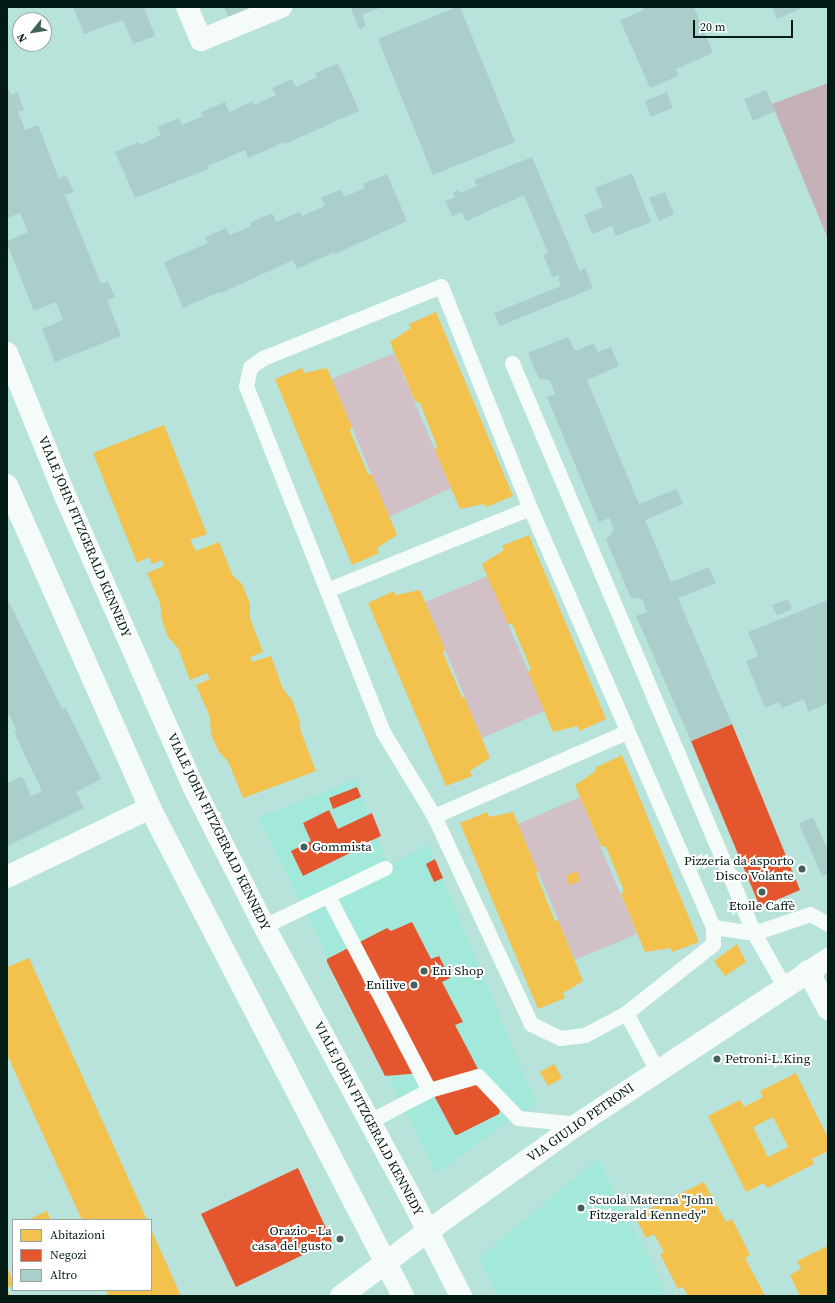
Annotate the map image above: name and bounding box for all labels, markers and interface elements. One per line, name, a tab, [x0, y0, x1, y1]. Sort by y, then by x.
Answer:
north arrow	[12, 12, 52, 52]
scale bar	[695, 12, 795, 38]
text: 20 m	[700, 19, 726, 35]
text: N	[14, 31, 31, 45]
street label: VIALE JOHN FITZGERALD KENNEDY	[34, 434, 134, 640]
street label: VIALE JOHN FITZGERALD KENNEDY	[163, 731, 273, 933]
place label: Gommista	[312, 839, 372, 855]
marker: Gommista	[299, 842, 309, 852]
place label: Pizzeria da asporto Disco Volante	[684, 854, 794, 885]
marker: Pizzeria da asporto Disco Volante	[797, 864, 807, 874]
marker: Etoile Caffè	[757, 887, 767, 897]
place label: Etoile Caffè	[729, 898, 795, 914]
place label: Eni Shop	[432, 963, 484, 979]
marker: Eni Shop	[419, 966, 429, 976]
place label: Enilive	[366, 977, 406, 993]
marker: Enilive	[409, 980, 419, 990]
street label: VIALE JOHN FITZGERALD KENNEDY	[310, 1019, 426, 1219]
place label: Petroni-L.King	[725, 1051, 810, 1067]
marker: Petroni-L.King	[712, 1054, 722, 1064]
street label: VIA GIULIO PETRONI	[525, 1080, 637, 1166]
place label: Scuola Materna "John Fitzgerald Kennedy"	[589, 1193, 714, 1224]
marker: Scuola Materna "John Fitzgerald Kennedy"	[576, 1203, 586, 1213]
legend	[12, 1219, 152, 1291]
place label: Orazio - La casa del gusto	[252, 1224, 332, 1255]
text: Abitazioni	[50, 1227, 105, 1243]
marker: Orazio - La casa del gusto	[335, 1234, 345, 1244]
text: Negozi	[50, 1247, 87, 1263]
text: Altro	[50, 1267, 77, 1283]

